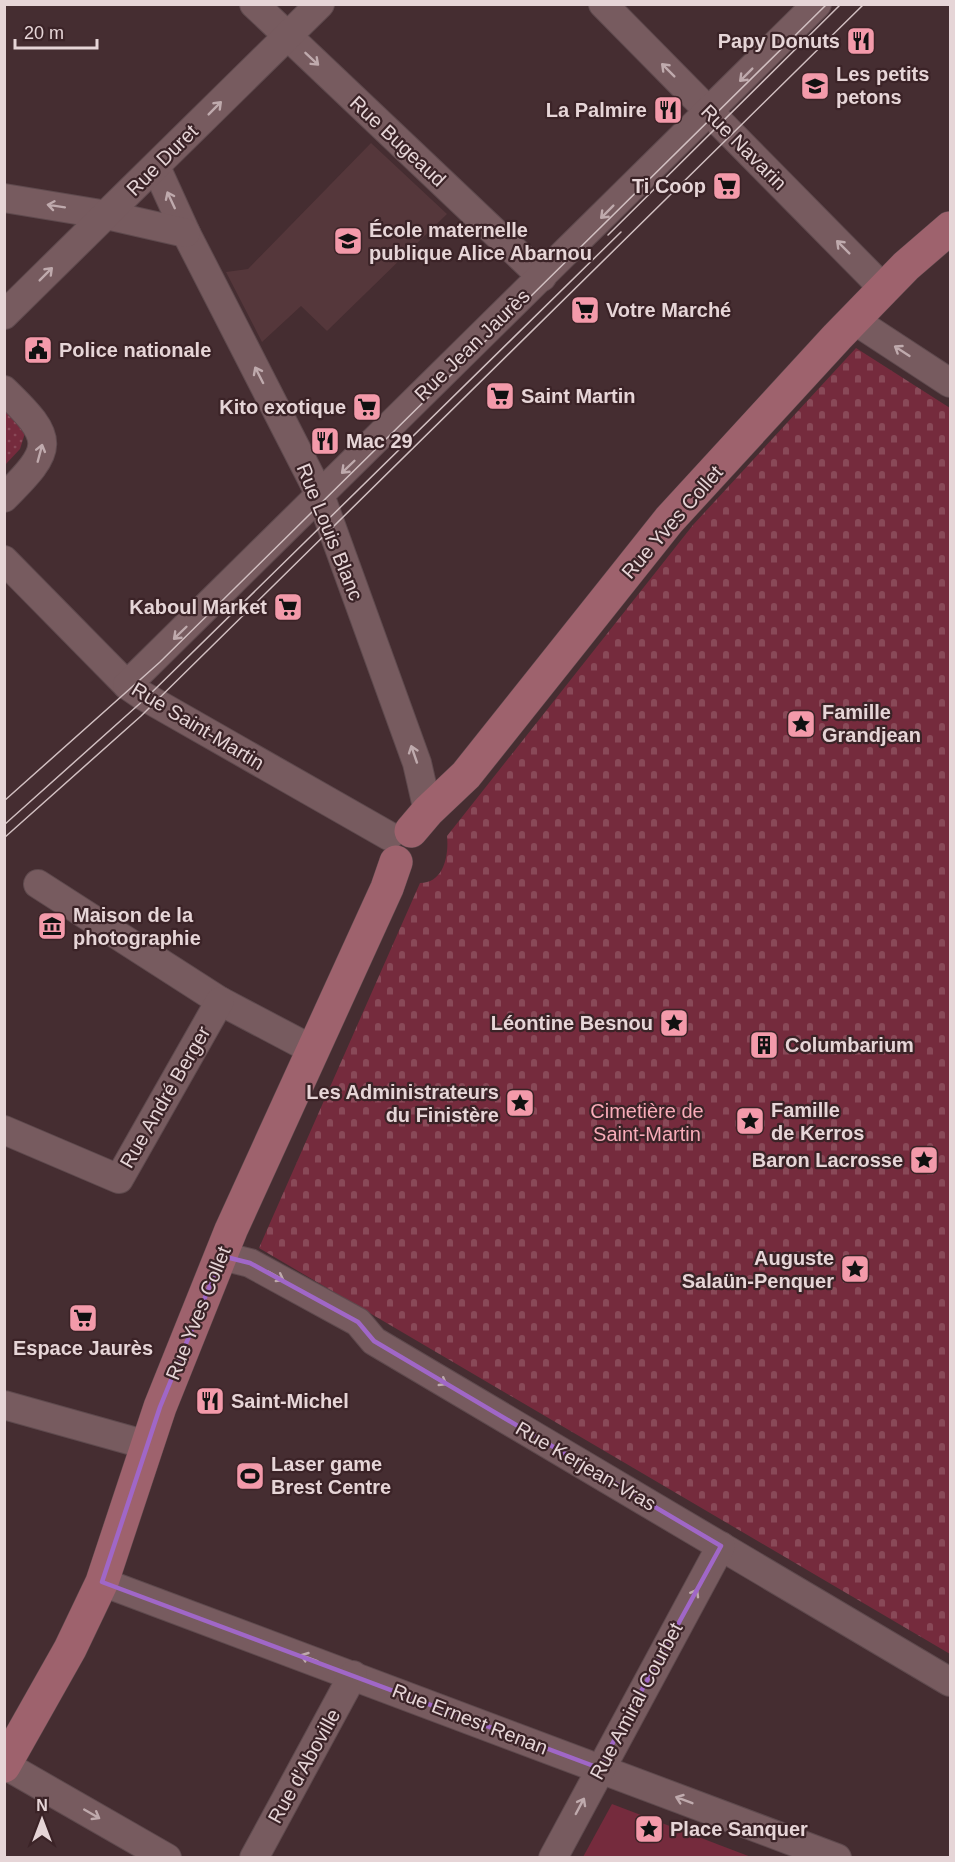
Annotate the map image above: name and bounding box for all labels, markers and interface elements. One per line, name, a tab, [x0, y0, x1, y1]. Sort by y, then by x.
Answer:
scale bar	[15, 12, 98, 50]
text: 20 m	[24, 23, 64, 43]
restaurant icon: Papy Donuts	[845, 25, 877, 57]
place label: Papy Donuts	[718, 30, 840, 52]
one-way arrow	[305, 52, 320, 66]
one-way arrow	[661, 63, 675, 78]
place label: Les petits petons	[836, 63, 929, 108]
one-way arrow	[738, 68, 753, 83]
school or university icon: Les petits petons	[799, 70, 831, 102]
street label: Rue Bugeaud	[346, 91, 450, 191]
restaurant icon: La Palmire	[652, 94, 684, 126]
place label: La Palmire	[546, 99, 647, 121]
street label: Rue Navarin	[697, 100, 791, 194]
one-way arrow	[208, 101, 223, 115]
street label: Rue Duret	[122, 120, 202, 200]
supermarket icon: Ti Coop	[711, 170, 743, 202]
place label: Ti Coop	[632, 175, 706, 197]
one-way arrow	[165, 192, 177, 210]
one-way arrow	[46, 201, 66, 212]
one-way arrow	[600, 205, 615, 220]
place label: École maternelle publique Alice Abarnou	[369, 219, 592, 264]
school or university icon: École maternelle publique Alice Abarnou	[332, 225, 364, 257]
one-way arrow	[836, 240, 851, 254]
one-way arrow	[39, 267, 54, 282]
street label: Rue Jean Jaurès	[410, 285, 534, 405]
supermarket icon: Votre Marché	[569, 294, 601, 326]
place label: Votre Marché	[606, 299, 731, 321]
public building icon: Police nationale	[22, 334, 54, 366]
place label: Police nationale	[59, 339, 211, 361]
one-way arrow	[894, 345, 911, 358]
one-way arrow	[252, 366, 264, 384]
supermarket icon: Saint Martin	[484, 380, 516, 412]
place label: Saint Martin	[521, 385, 635, 407]
supermarket icon: Kito exotique	[351, 391, 383, 423]
place label: Kito exotique	[219, 396, 346, 418]
restaurant icon: Mac 29	[309, 425, 341, 457]
place label: Mac 29	[346, 430, 413, 452]
one-way arrow	[34, 444, 46, 463]
street label: Rue Louis Blanc	[293, 460, 367, 604]
one-way arrow	[341, 460, 356, 474]
street label: Rue Yves Collet	[617, 461, 727, 583]
supermarket icon: Kaboul Market	[272, 591, 304, 623]
place label: Kaboul Market	[129, 596, 267, 618]
one-way arrow	[172, 626, 187, 641]
street label: Rue Saint-Martin	[128, 678, 268, 774]
place label: Famille Grandjean	[822, 701, 921, 746]
place icon: Famille Grandjean	[785, 708, 817, 740]
one-way arrow	[407, 745, 418, 764]
place label: Maison de la photographie	[73, 904, 201, 949]
museum icon: Maison de la photographie	[36, 910, 68, 942]
place icon: Léontine Besnou	[658, 1007, 690, 1039]
place label: Léontine Besnou	[491, 1012, 653, 1034]
street label: Rue André Berger	[115, 1022, 215, 1172]
building icon: Columbarium	[748, 1029, 780, 1061]
place label: Columbarium	[785, 1034, 914, 1056]
place label: Les Administrateurs du Finistère	[306, 1081, 499, 1126]
place icon: Les Administrateurs du Finistère	[504, 1087, 536, 1119]
place label: Famille de Kerros	[771, 1099, 864, 1144]
park label: Cimetière de Saint-Martin	[590, 1100, 704, 1145]
place icon: Famille de Kerros	[734, 1105, 766, 1137]
place icon: Baron Lacrosse	[908, 1144, 940, 1176]
place label: Baron Lacrosse	[752, 1149, 903, 1171]
street label: Rue Yves Collet	[161, 1243, 235, 1383]
place label: Auguste Salaün-Penquer	[682, 1247, 834, 1292]
place icon: Auguste Salaün-Penquer	[839, 1253, 871, 1285]
one-way arrow	[267, 1271, 284, 1283]
supermarket icon: Espace Jaurès	[67, 1302, 99, 1334]
place label: Espace Jaurès	[13, 1337, 153, 1359]
one-way arrow	[430, 1374, 447, 1386]
restaurant icon: Saint-Michel	[194, 1385, 226, 1417]
place label: Saint-Michel	[231, 1390, 349, 1412]
street label: Rue Kerjean-Vras	[512, 1417, 660, 1515]
place label: Laser game Brest Centre	[271, 1453, 391, 1498]
sports icon: Laser game Brest Centre	[234, 1460, 266, 1492]
one-way arrow	[687, 1589, 699, 1606]
street label: Rue Amiral Courbet	[585, 1618, 687, 1783]
one-way arrow	[300, 1652, 318, 1663]
street label: Rue Ernest Renan	[389, 1679, 551, 1759]
street label: Rue d'Aboville	[264, 1705, 344, 1827]
north arrow	[12, 1790, 72, 1850]
one-way arrow	[676, 1794, 694, 1805]
text: N	[36, 1797, 48, 1814]
one-way arrow	[574, 1798, 586, 1815]
one-way arrow	[83, 1809, 100, 1821]
place icon: Place Sanquer	[633, 1813, 665, 1845]
place label: Place Sanquer	[670, 1818, 808, 1840]

